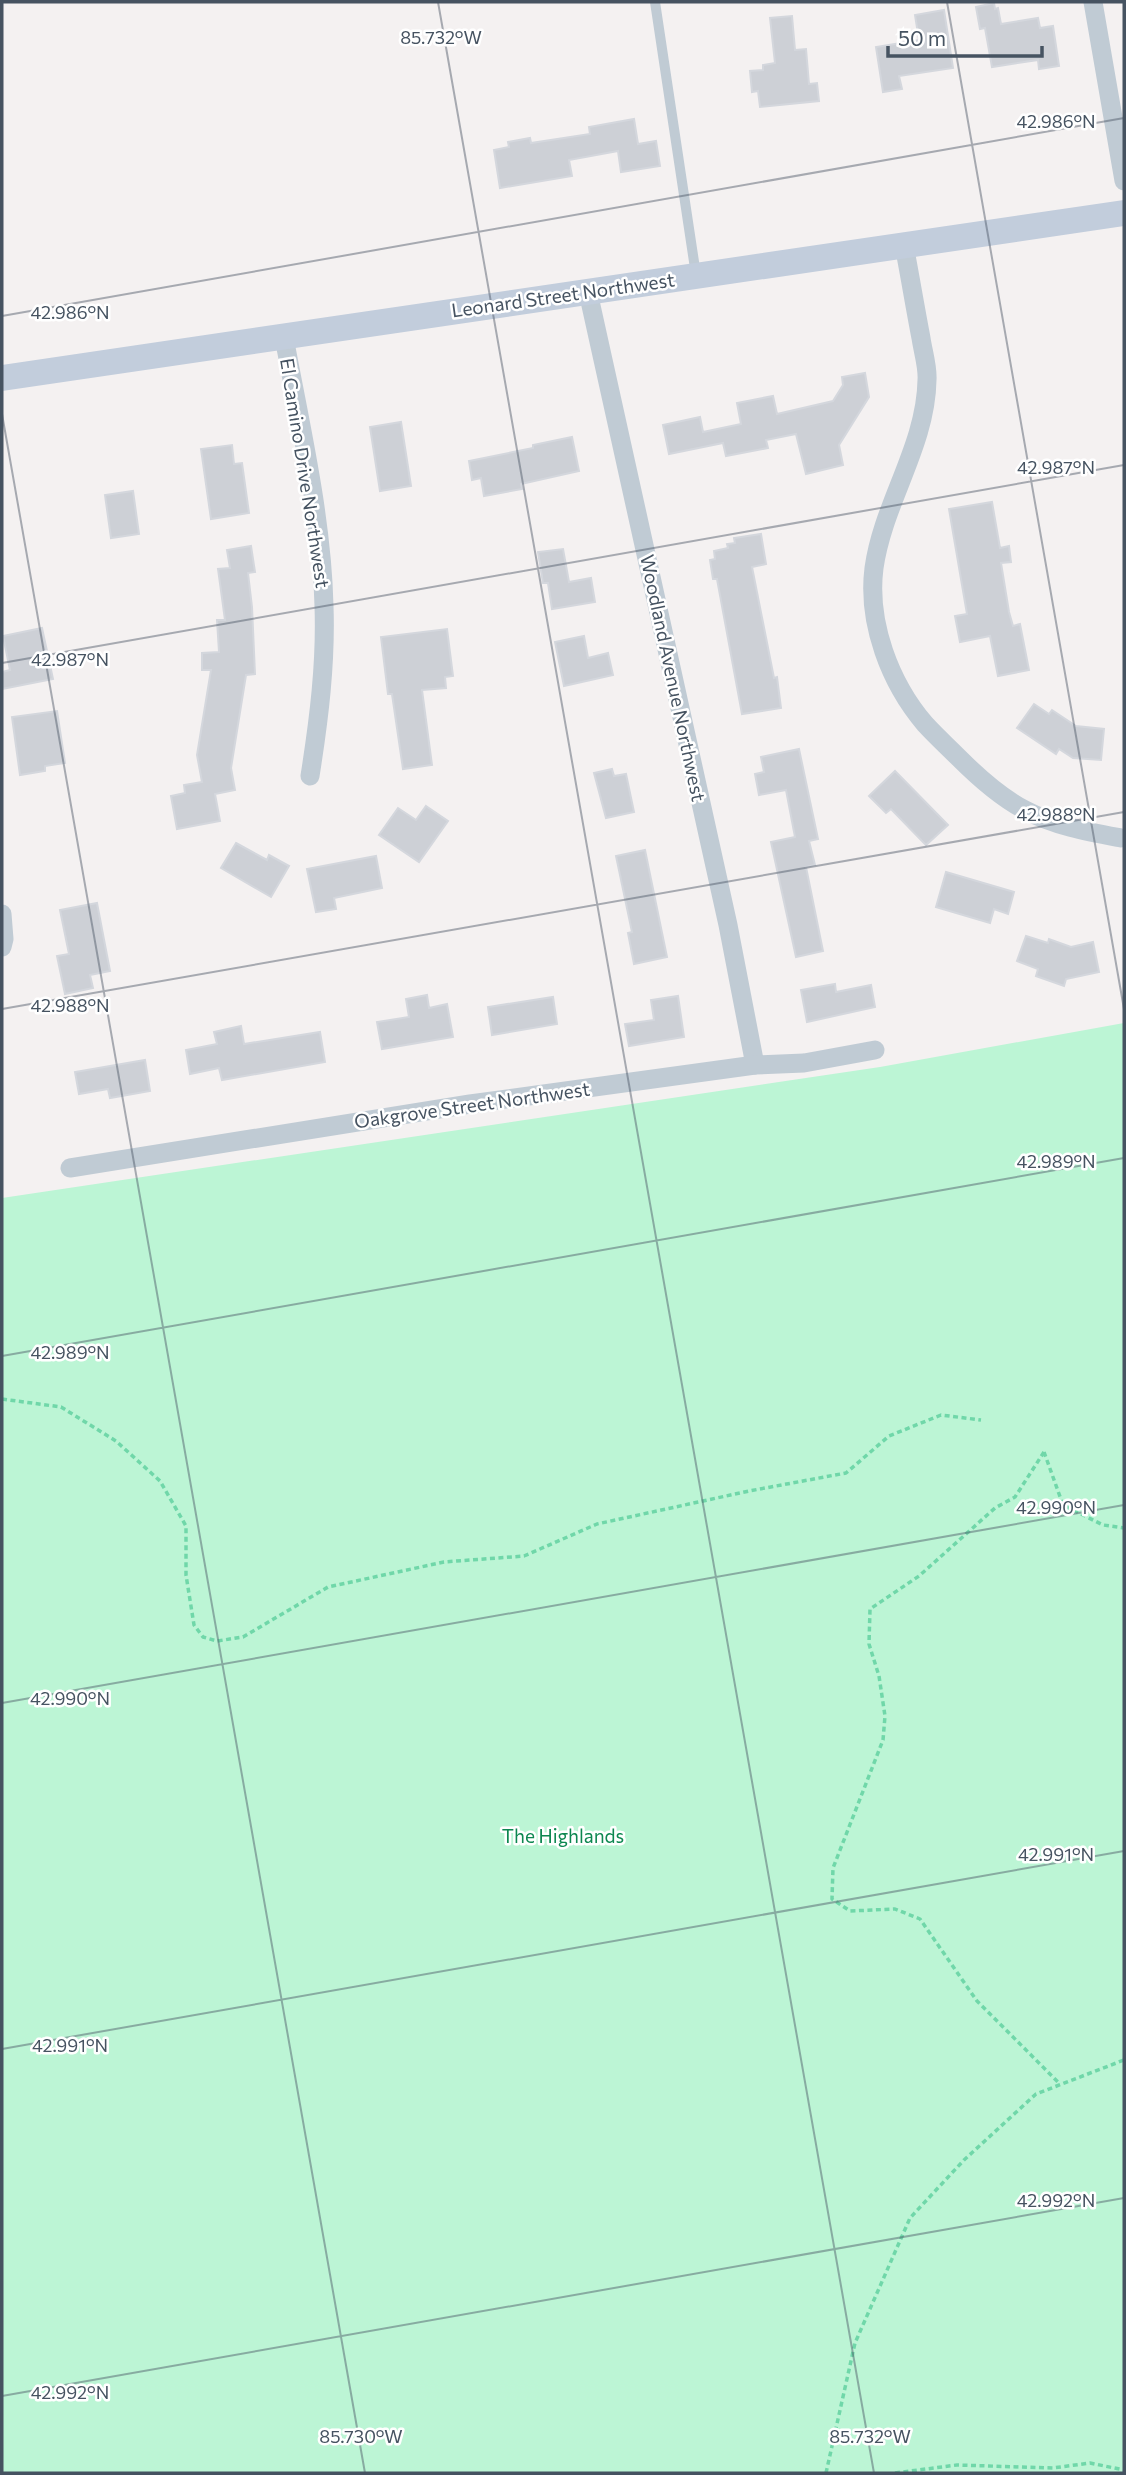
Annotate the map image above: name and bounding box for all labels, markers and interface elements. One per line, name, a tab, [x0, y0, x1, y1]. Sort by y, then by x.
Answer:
scale bar	[888, 14, 1042, 58]
text: 50 m	[898, 25, 946, 50]
text: 85.732°W	[400, 26, 482, 48]
text: 42.986°N	[1016, 110, 1096, 132]
street label: Leonard Street Northwest	[450, 267, 676, 322]
text: 42.986°N	[30, 301, 110, 323]
street label: El Camino Drive Northwest	[276, 356, 335, 590]
text: 42.987°N	[1017, 456, 1095, 478]
street label: Woodland Avenue Northwest	[636, 552, 711, 804]
text: 42.987°N	[31, 648, 109, 670]
text: 42.988°N	[1016, 803, 1096, 825]
text: 42.988°N	[30, 994, 110, 1016]
street label: Oakgrove Street Northwest	[353, 1077, 591, 1132]
text: 42.989°N	[1016, 1150, 1096, 1172]
text: 42.989°N	[30, 1341, 110, 1363]
text: 42.990°N	[1016, 1496, 1096, 1518]
text: 42.990°N	[30, 1687, 110, 1709]
park label: The Highlands	[502, 1824, 624, 1847]
text: 42.991°N	[1018, 1843, 1094, 1865]
text: 42.991°N	[32, 2034, 108, 2056]
text: 42.992°N	[1017, 2189, 1095, 2211]
text: 42.992°N	[31, 2381, 109, 2403]
text: 85.730°W	[319, 2425, 403, 2447]
text: 85.732°W	[829, 2425, 911, 2447]

